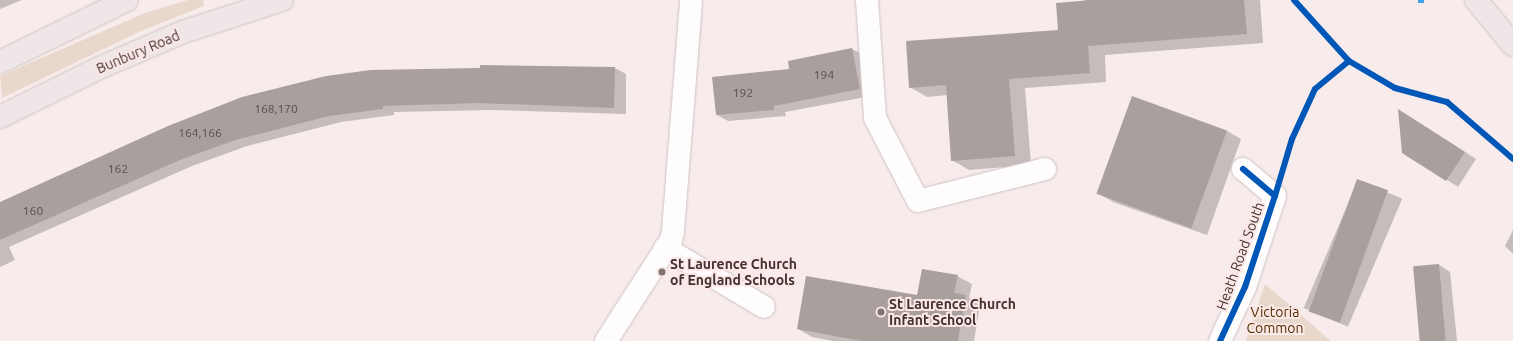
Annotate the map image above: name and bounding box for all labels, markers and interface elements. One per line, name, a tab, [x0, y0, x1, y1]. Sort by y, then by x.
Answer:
street label: Bunbury Road	[94, 27, 182, 77]
house number: 194	[814, 68, 834, 82]
house number: 192	[733, 86, 753, 100]
house number: 168,170	[254, 102, 298, 116]
house number: 164,166	[178, 126, 222, 140]
house number: 162	[108, 162, 128, 176]
street label: Heath Road South	[1213, 200, 1267, 312]
house number: 160	[23, 204, 43, 218]
place label: St Laurence Church of England Schools	[670, 256, 797, 288]
marker: St Laurence Church of England Schools	[657, 267, 667, 277]
place label: St Laurence Church Infant School	[889, 296, 1016, 328]
park label: Victoria Common	[1246, 304, 1304, 336]
marker: St Laurence Church Infant School	[876, 307, 886, 317]

